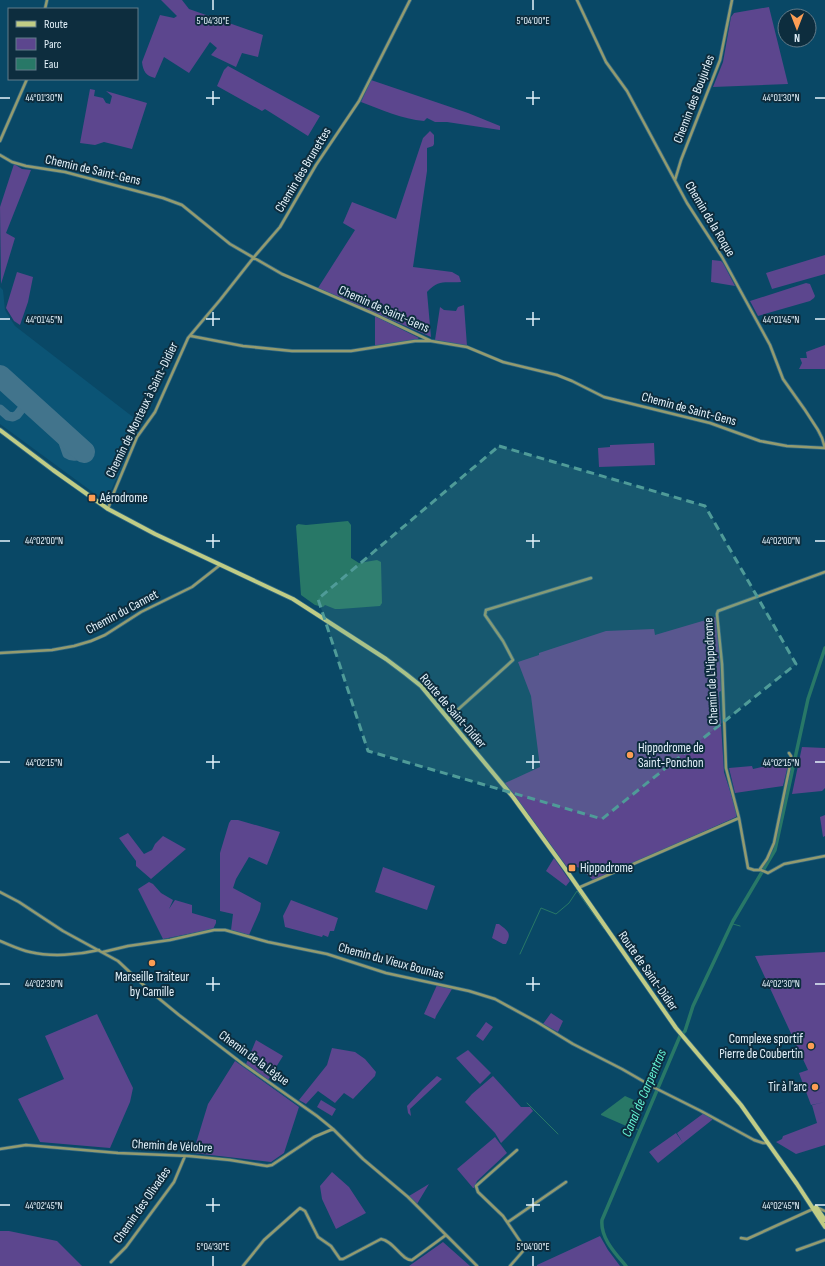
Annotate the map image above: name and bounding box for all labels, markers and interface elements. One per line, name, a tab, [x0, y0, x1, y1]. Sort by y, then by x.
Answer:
legend	[8, 8, 138, 80]
north arrow	[777, 8, 817, 48]
text: 5°04'30"E	[197, 15, 229, 27]
text: 5°04'00"E	[516, 15, 550, 27]
text: Route	[44, 17, 68, 32]
text: N	[794, 31, 800, 44]
text: Parc	[44, 37, 62, 52]
street label: Chemin des Boujurles	[670, 52, 718, 145]
text: Eau	[44, 57, 58, 72]
text: 44°01'30"N	[26, 92, 63, 104]
text: 44°01'30"N	[763, 92, 800, 104]
street label: Chemin des Brunettes	[271, 124, 335, 215]
street label: Chemin de Saint-Gens	[44, 151, 143, 189]
street label: Chemin de la Roque	[681, 178, 739, 260]
street label: Chemin de Saint-Gens	[336, 282, 432, 336]
text: 44°01'45"N	[26, 314, 62, 326]
text: 44°01'45"N	[763, 314, 799, 326]
street label: Chemin de Monteux à Saint-Didier	[102, 340, 182, 480]
street label: Chemin de Saint-Gens	[640, 389, 739, 429]
place label: Aérodrome	[99, 490, 148, 506]
marker: Aérodrome	[87, 493, 97, 503]
text: 44°02'00"N	[25, 535, 63, 547]
text: 44°02'00"N	[762, 535, 800, 547]
street label: Chemin du Cannet	[83, 586, 161, 638]
street label: Chemin de L'Hippodrome	[700, 617, 722, 725]
street label: Route de Saint-Didier	[416, 670, 490, 752]
place label: Hippodrome de Saint-Ponchon	[638, 740, 704, 771]
marker: Hippodrome de Saint-Ponchon	[625, 750, 635, 760]
text: 44°02'15"N	[26, 757, 62, 769]
text: 44°02'15"N	[763, 757, 799, 769]
place label: Hippodrome	[580, 860, 633, 876]
marker: Hippodrome	[567, 863, 577, 873]
street label: Route de Saint-Didier	[615, 928, 682, 1014]
street label: Chemin du Vieux Bounias	[336, 939, 446, 983]
marker: Marseille Traiteur by Camille	[147, 958, 157, 968]
place label: Marseille Traiteur by Camille	[115, 969, 189, 1000]
text: 44°02'30"N	[25, 978, 63, 990]
text: 44°02'30"N	[762, 978, 800, 990]
street label: Chemin de la Lègue	[216, 1027, 292, 1089]
place label: Complexe sportif Pierre de Coubertin	[719, 1031, 803, 1062]
marker: Complexe sportif Pierre de Coubertin	[806, 1041, 816, 1051]
water label: Canal de Carpentras	[618, 1047, 670, 1139]
place label: Tir à l'arc	[768, 1079, 807, 1095]
marker: Tir à l'arc	[810, 1082, 820, 1092]
street label: Chemin de Vélobre	[131, 1136, 213, 1156]
street label: Chemin des Olivades	[110, 1163, 174, 1246]
text: 44°02'45"N	[25, 1200, 63, 1212]
text: 44°02'45"N	[762, 1200, 800, 1212]
text: 5°04'30"E	[197, 1241, 229, 1253]
text: 5°04'00"E	[516, 1241, 550, 1253]

